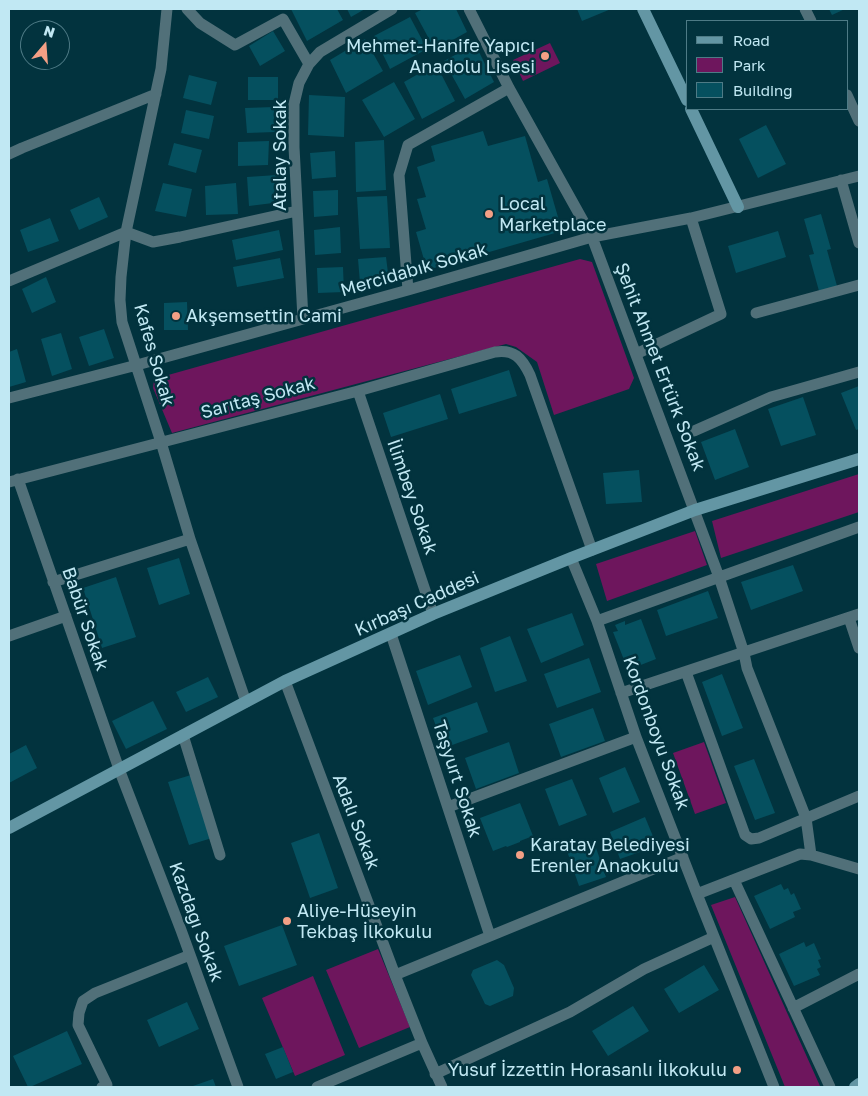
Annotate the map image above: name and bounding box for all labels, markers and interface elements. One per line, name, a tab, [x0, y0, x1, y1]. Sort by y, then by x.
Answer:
north arrow	[20, 20, 70, 70]
legend	[686, 20, 848, 110]
text: N	[42, 21, 57, 41]
text: Road	[733, 31, 770, 49]
place label: Mehmet-Hanife Yapıcı Anadolu Lisesi	[346, 35, 535, 78]
marker: Mehmet-Hanife Yapıcı Anadolu Lisesi	[539, 50, 551, 62]
text: Park	[733, 56, 765, 74]
text: Building	[733, 81, 793, 99]
street label: Atalay Sokak	[269, 99, 291, 211]
place label: Local Marketplace	[499, 193, 606, 235]
marker: Local Marketplace	[483, 208, 495, 220]
street label: Mercidabık Sokak	[338, 239, 490, 301]
street label: Şehit Ahmet Ertürk Sokak	[610, 260, 710, 474]
street label: Kafes Sokak	[129, 301, 179, 409]
place label: Akşemsettin Cami	[186, 305, 342, 327]
marker: Akşemsettin Cami	[170, 310, 182, 322]
street label: Sarıtaş Sokak	[198, 372, 318, 424]
street label: İlimbey Sokak	[382, 436, 442, 558]
street label: Babür Sokak	[57, 564, 113, 674]
street label: Kırbaşı Caddesi	[352, 567, 482, 641]
street label: Kordonboyu Sokak	[618, 653, 694, 813]
street label: Taşyurt Sokak	[428, 718, 486, 840]
street label: Adalı Sokak	[328, 771, 384, 873]
place label: Karatay Belediyesi Erenler Anaokulu	[530, 834, 690, 876]
marker: Karatay Belediyesi Erenler Anaokulu	[514, 849, 526, 861]
street label: Kazdağı Sokak	[164, 859, 228, 985]
place label: Aliye-Hüseyin Tekbaş İlkokulu	[297, 900, 432, 942]
marker: Aliye-Hüseyin Tekbaş İlkokulu	[281, 915, 293, 927]
place label: Yusuf İzzettin Horasanlı İlkokulu	[448, 1059, 727, 1081]
marker: Yusuf İzzettin Horasanlı İlkokulu	[731, 1064, 743, 1076]

